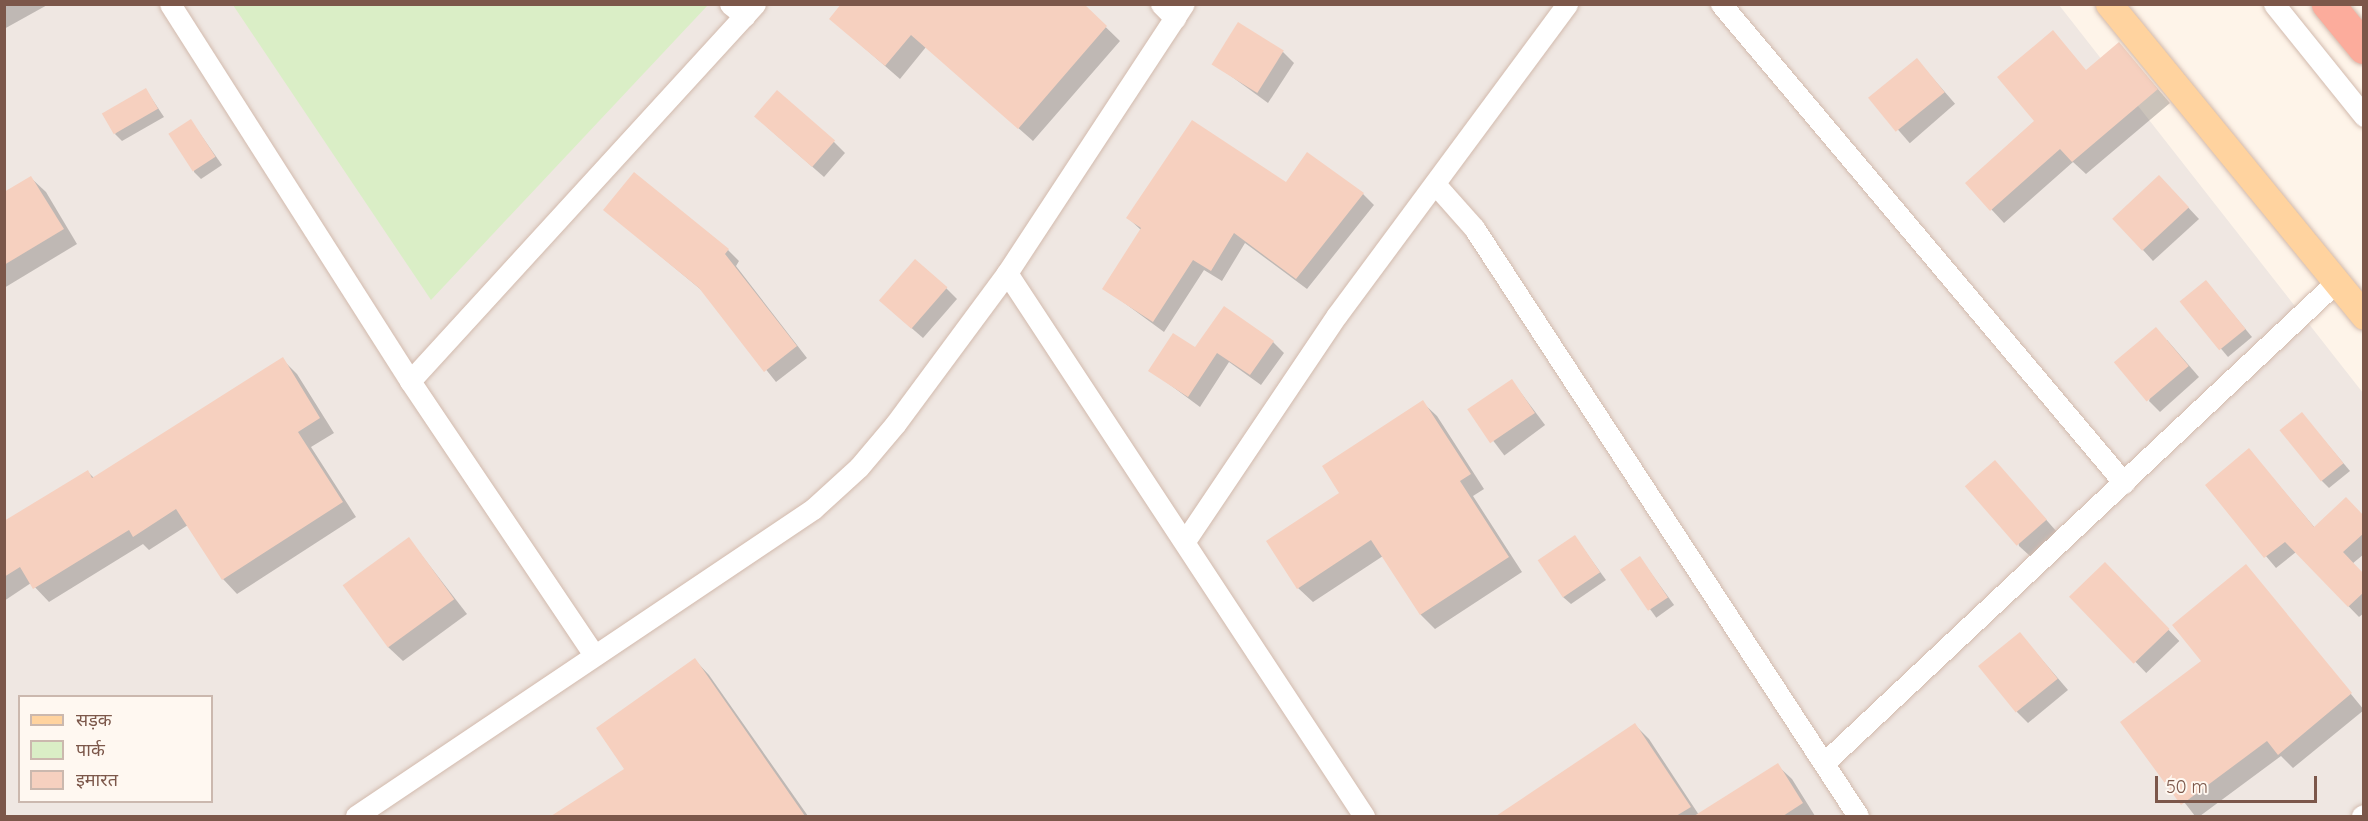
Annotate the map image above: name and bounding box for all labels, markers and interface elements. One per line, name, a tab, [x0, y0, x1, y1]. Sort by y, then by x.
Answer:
legend	[18, 695, 213, 803]
text: सड़क	[76, 708, 112, 731]
text: पार्क	[76, 738, 105, 761]
scale bar	[2158, 764, 2320, 802]
text: इमारत	[76, 768, 118, 791]
text: 50 m	[2166, 775, 2208, 798]

